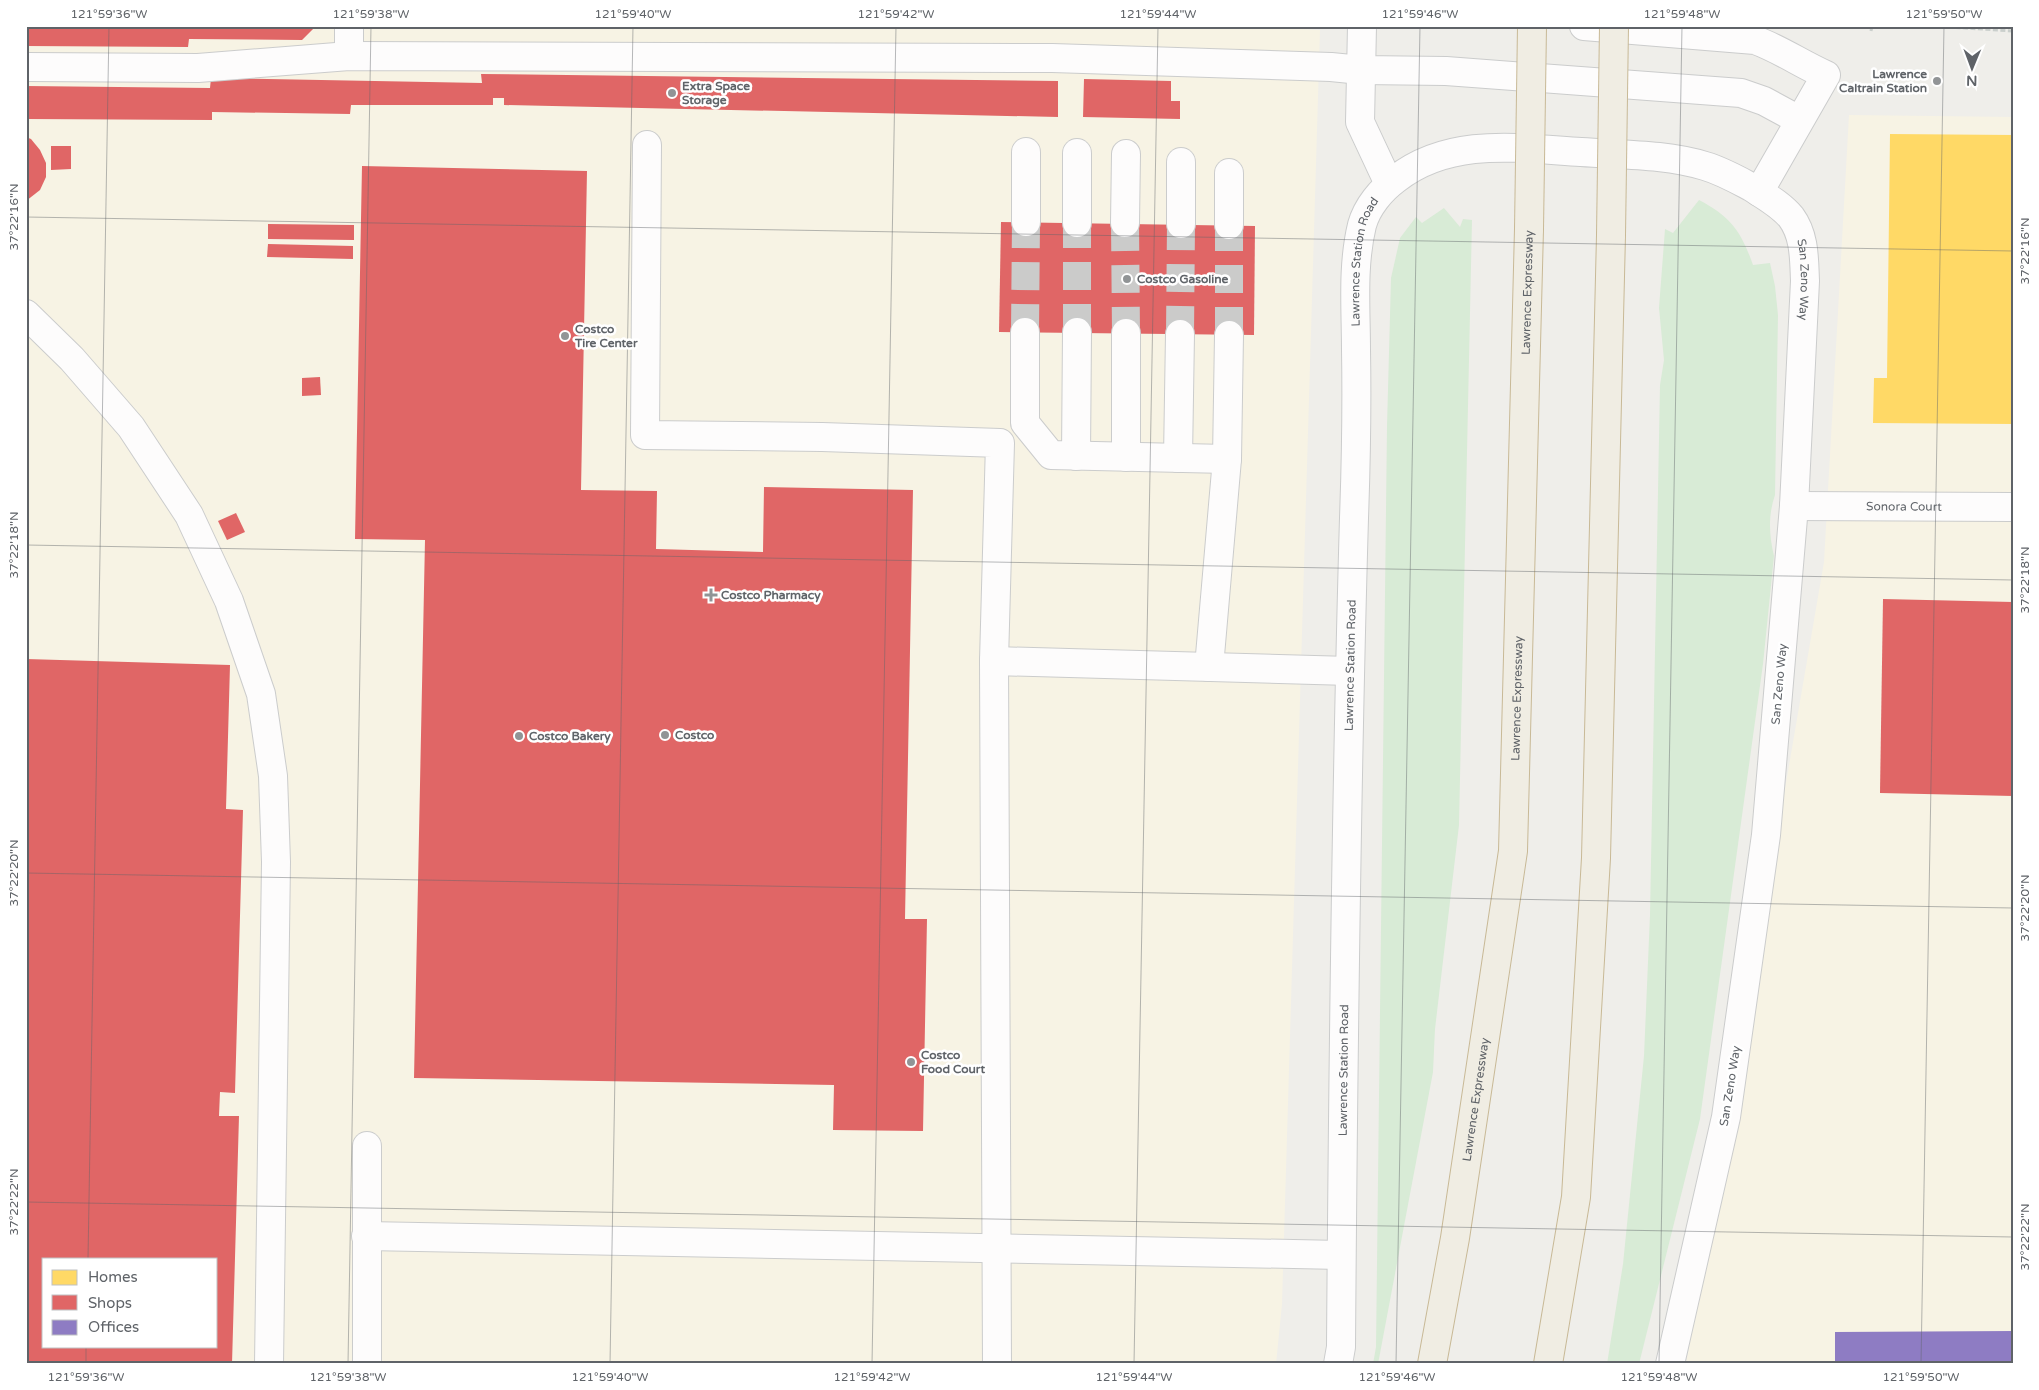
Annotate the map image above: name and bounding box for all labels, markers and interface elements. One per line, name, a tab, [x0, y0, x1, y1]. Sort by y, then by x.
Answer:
text: 121°59'36"W	[70, 7, 148, 21]
text: 121°59'38"W	[332, 7, 410, 21]
text: 121°59'40"W	[594, 7, 672, 21]
text: 121°59'42"W	[857, 7, 935, 21]
text: 121°59'44"W	[1119, 7, 1197, 21]
text: 121°59'46"W	[1381, 7, 1459, 21]
text: 121°59'48"W	[1643, 7, 1721, 21]
text: 121°59'50"W	[1905, 7, 1983, 21]
north arrow	[1946, 42, 1996, 92]
place label: Lawrence Caltrain Station	[1839, 67, 1927, 95]
text: N	[1966, 72, 1978, 89]
marker: Lawrence Caltrain Station	[1931, 75, 1943, 87]
place label: Extra Space Storage	[682, 79, 750, 108]
marker: Extra Space Storage	[666, 87, 678, 99]
text: 37°22'16"N	[7, 183, 21, 251]
street label: Lawrence Station Road	[1348, 195, 1381, 327]
text: 37°22'16"N	[2018, 217, 2032, 285]
street label: Lawrence Expressway	[1519, 229, 1536, 355]
street label: San Zeno Way	[1794, 238, 1812, 321]
place label: Costco Gasoline	[1137, 272, 1229, 286]
marker: Costco Gasoline	[1121, 273, 1133, 285]
place label: Costco Tire Center	[574, 322, 638, 350]
marker: Costco Tire Center	[559, 330, 571, 342]
street label: Sonora Court	[1866, 499, 1942, 514]
text: 37°22'18"N	[7, 511, 21, 579]
text: 37°22'18"N	[2018, 546, 2032, 614]
place label: Costco Pharmacy	[721, 588, 821, 603]
marker: Costco Pharmacy	[705, 589, 717, 601]
street label: Lawrence Station Road	[1342, 599, 1359, 731]
street label: Lawrence Expressway	[1508, 635, 1526, 761]
street label: San Zeno Way	[1768, 642, 1790, 725]
place label: Costco	[675, 728, 714, 742]
place label: Costco Bakery	[529, 729, 611, 744]
marker: Costco	[659, 729, 671, 741]
marker: Costco Bakery	[513, 730, 525, 742]
text: 37°22'20"N	[7, 839, 21, 907]
text: 37°22'20"N	[2018, 874, 2032, 942]
street label: Lawrence Station Road	[1336, 1004, 1351, 1136]
street label: Lawrence Expressway	[1460, 1036, 1492, 1162]
street label: San Zeno Way	[1717, 1044, 1743, 1127]
place label: Costco Food Court	[921, 1048, 985, 1076]
marker: Costco Food Court	[905, 1056, 917, 1068]
text: 37°22'22"N	[7, 1168, 21, 1236]
text: 37°22'22"N	[2018, 1203, 2032, 1271]
legend	[42, 1258, 218, 1348]
text: Homes	[88, 1268, 138, 1286]
text: Shops	[88, 1294, 132, 1312]
text: Offices	[88, 1318, 139, 1336]
text: 121°59'36"W	[47, 1370, 125, 1384]
text: 121°59'38"W	[309, 1370, 387, 1384]
text: 121°59'40"W	[571, 1370, 649, 1384]
text: 121°59'42"W	[833, 1370, 911, 1384]
text: 121°59'44"W	[1095, 1370, 1173, 1384]
text: 121°59'46"W	[1358, 1370, 1436, 1384]
text: 121°59'48"W	[1620, 1370, 1698, 1384]
text: 121°59'50"W	[1882, 1370, 1960, 1384]

